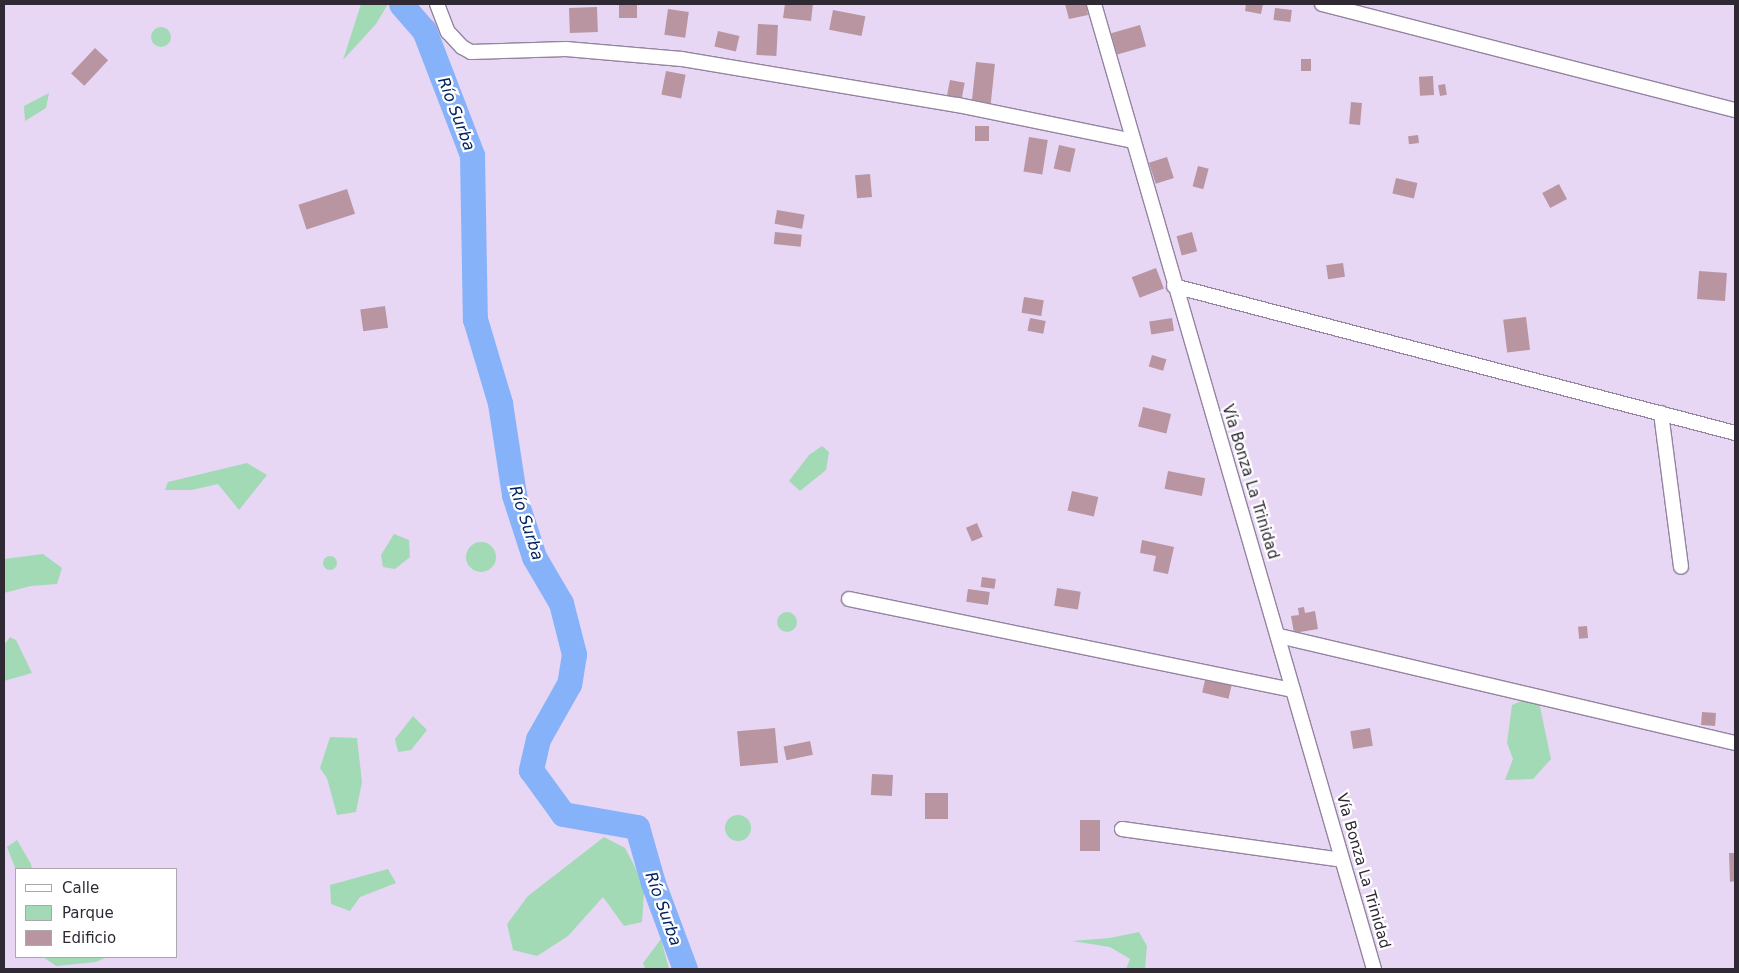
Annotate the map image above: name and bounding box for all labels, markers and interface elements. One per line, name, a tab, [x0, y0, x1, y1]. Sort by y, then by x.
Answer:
water label: Río Surba	[433, 74, 479, 154]
street label: Vía Bonza La Trinidad	[1218, 403, 1282, 561]
water label: Río Surba	[505, 483, 547, 563]
street label: Vía Bonza La Trinidad	[1332, 791, 1394, 951]
legend	[15, 868, 178, 958]
water label: Río Surba	[641, 869, 685, 949]
text: Calle	[62, 879, 99, 897]
text: Parque	[62, 904, 114, 922]
text: Edificio	[62, 929, 116, 947]

